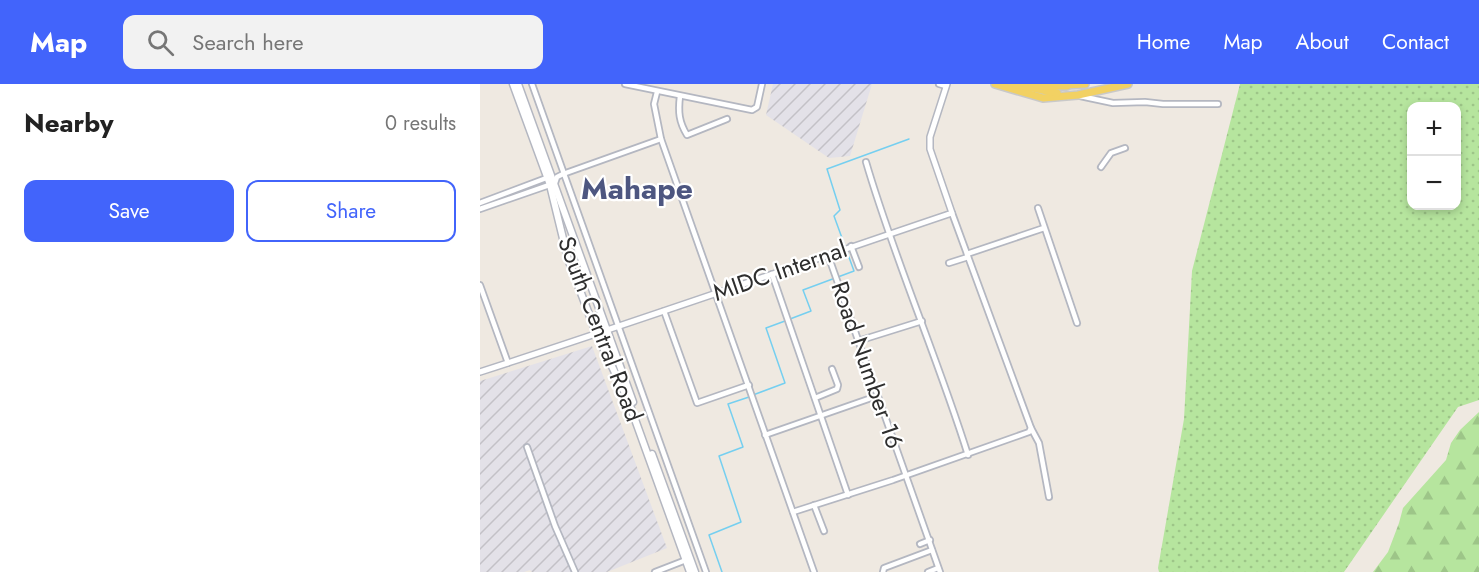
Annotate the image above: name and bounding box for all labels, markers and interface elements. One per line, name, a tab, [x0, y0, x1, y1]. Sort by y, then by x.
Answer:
search box	[123, 15, 543, 69]
text: Map	[30, 22, 87, 63]
icon: search	[144, 26, 177, 59]
text: Search here	[192, 26, 304, 58]
text: Home	[1137, 27, 1190, 57]
text: Map	[1223, 27, 1263, 57]
text: About	[1296, 27, 1349, 57]
text: Contact	[1382, 27, 1449, 57]
map controls	[1407, 102, 1461, 210]
button: +	[1407, 102, 1461, 156]
text: Nearby	[24, 104, 113, 142]
text: 0 results	[385, 109, 456, 138]
button: −	[1407, 156, 1461, 210]
district label: Mahape	[581, 167, 693, 210]
button: Save	[24, 180, 234, 242]
button: Share	[246, 180, 456, 242]
street label: South Central Road	[549, 231, 652, 427]
street label: MIDC Internal	[708, 231, 852, 310]
street label: Road Number 16	[822, 276, 913, 453]

